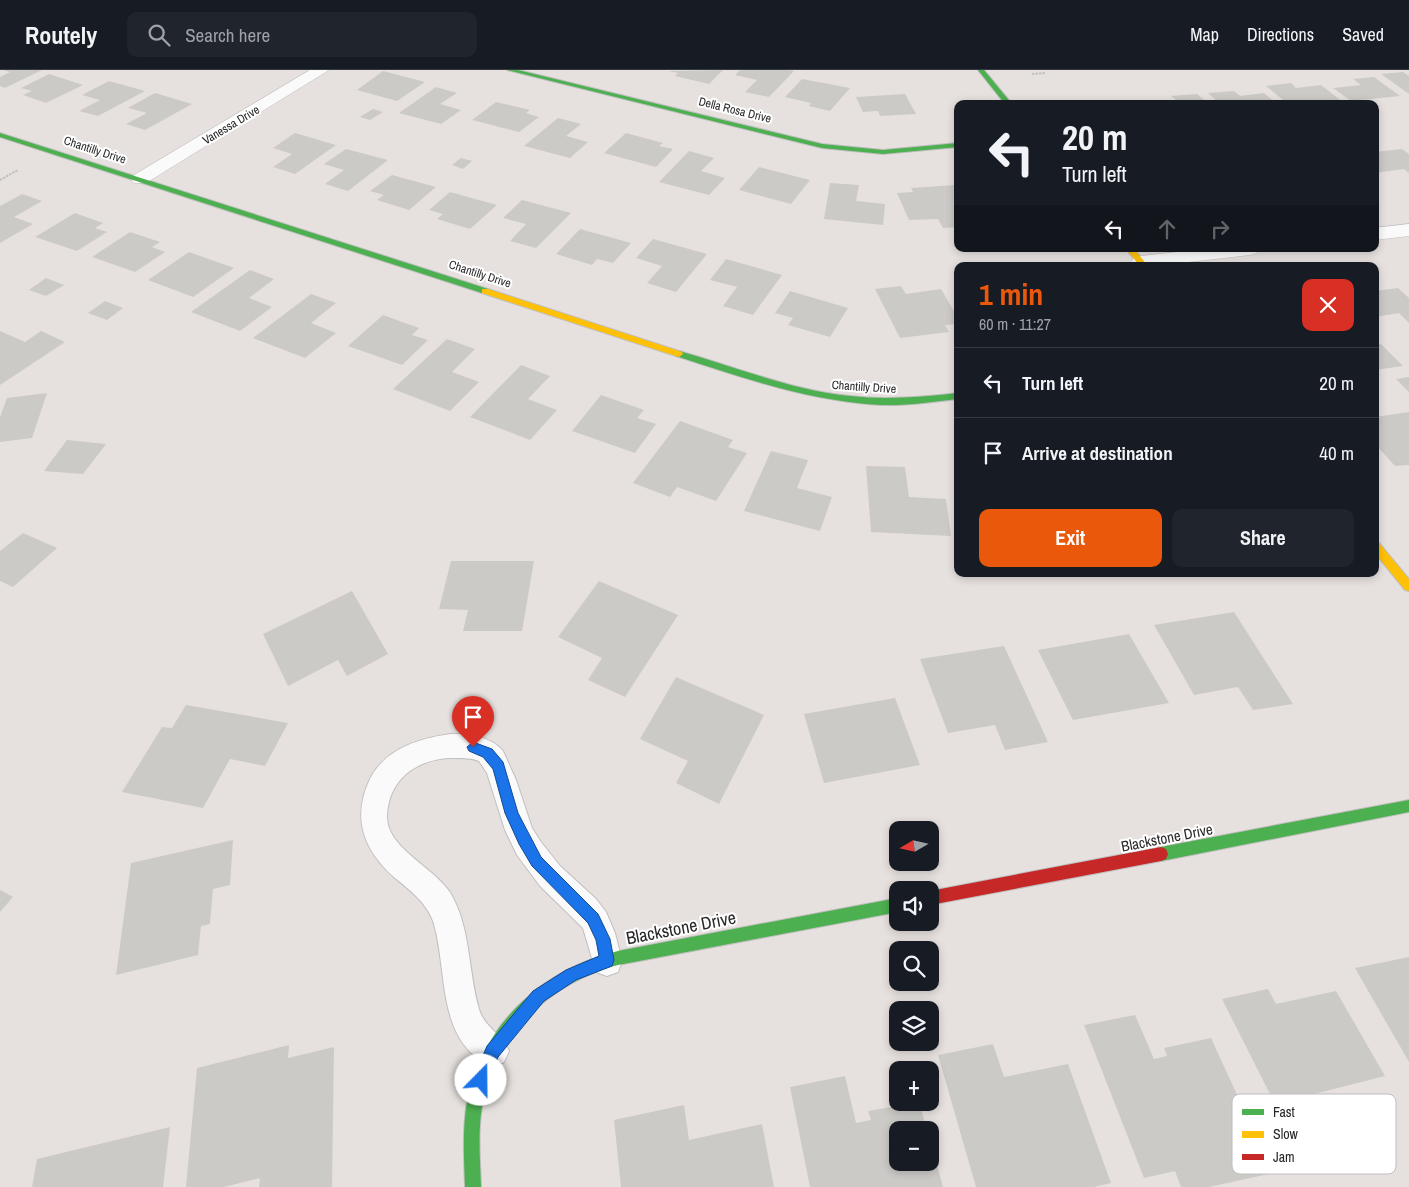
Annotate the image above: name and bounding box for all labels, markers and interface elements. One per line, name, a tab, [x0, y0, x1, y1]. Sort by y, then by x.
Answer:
search box	[127, 12, 477, 57]
text: Routely	[25, 19, 97, 51]
icon: search	[145, 21, 173, 49]
text: Search here	[185, 22, 270, 48]
text: Map	[1190, 22, 1219, 47]
text: Directions	[1247, 22, 1314, 47]
text: Saved	[1342, 22, 1384, 47]
street label: Della Rosa Drive	[697, 93, 773, 127]
street label: Vanessa Drive	[200, 102, 262, 148]
text: 20 m	[1062, 114, 1127, 161]
icon: left	[979, 120, 1044, 185]
street label: Chantilly Drive	[62, 132, 128, 168]
text: Turn left	[1062, 159, 1127, 189]
icon: left	[1100, 215, 1128, 243]
icon: ahead	[1153, 215, 1181, 243]
icon: right	[1206, 215, 1234, 243]
street label: Chantilly Drive	[447, 256, 513, 292]
text: 1 min	[979, 274, 1043, 314]
button: close	[1302, 279, 1354, 331]
text: 60 m · 11:27	[979, 313, 1051, 335]
icon: left	[979, 369, 1007, 397]
text: Turn left	[1022, 370, 1083, 396]
text: 20 m	[1319, 370, 1354, 396]
street label: Chantilly Drive	[831, 377, 897, 397]
icon: arrive	[979, 439, 1007, 467]
text: Arrive at destination	[1022, 440, 1173, 466]
text: 40 m	[1319, 440, 1354, 466]
button: Exit	[979, 509, 1162, 567]
button: Share	[1172, 509, 1354, 567]
pin	[452, 696, 494, 747]
icon: arrive	[459, 703, 487, 731]
street label: Blackstone Drive	[1119, 818, 1215, 857]
north arrow	[889, 821, 939, 871]
map controls	[889, 821, 939, 1171]
button: sound	[889, 881, 939, 931]
street label: Blackstone Drive	[624, 905, 738, 950]
button: search	[889, 941, 939, 991]
button: layers	[889, 1001, 939, 1051]
position arrow	[454, 1053, 506, 1105]
button: +	[889, 1061, 939, 1111]
legend	[1232, 1094, 1396, 1174]
text: Fast	[1273, 1103, 1295, 1121]
button: −	[889, 1121, 939, 1171]
text: Slow	[1273, 1125, 1299, 1143]
text: Jam	[1273, 1148, 1295, 1166]

